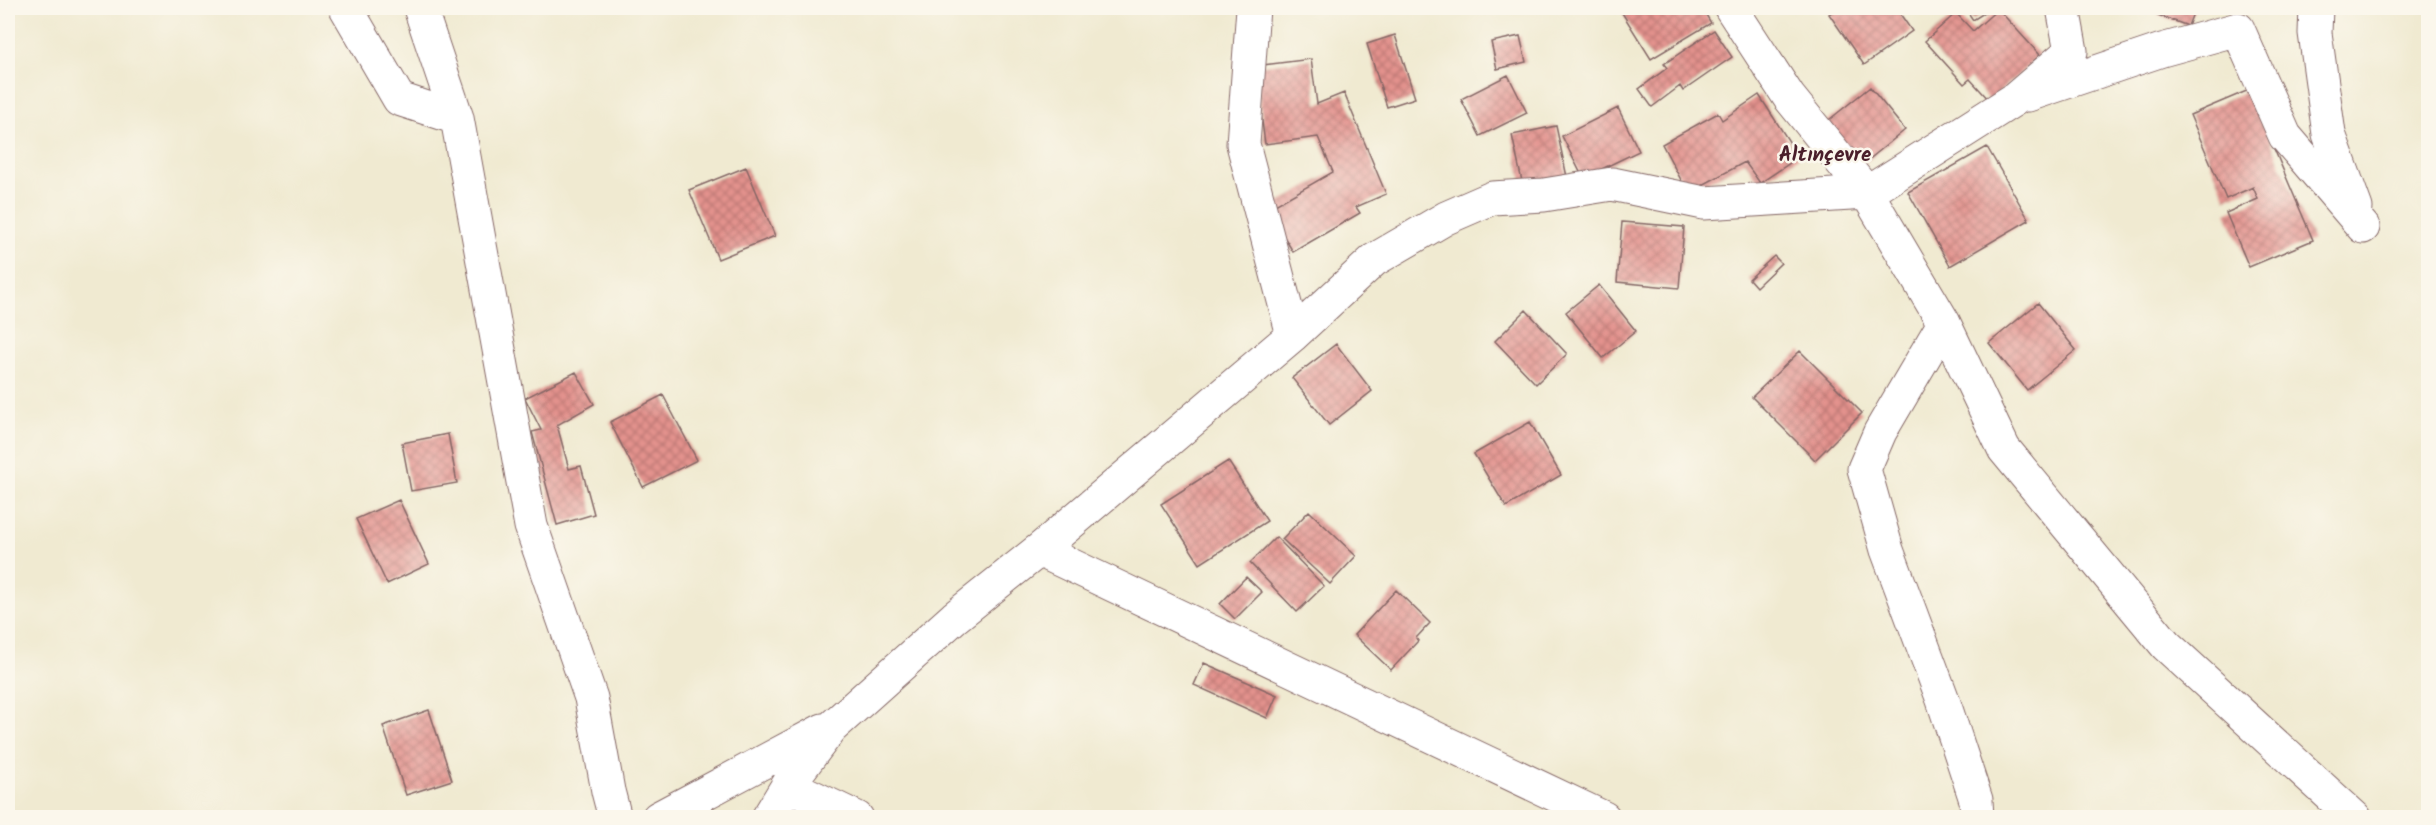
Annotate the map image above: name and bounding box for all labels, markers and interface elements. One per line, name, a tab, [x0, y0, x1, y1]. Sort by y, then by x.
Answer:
district label: Altınçevre	[1779, 139, 1871, 172]

